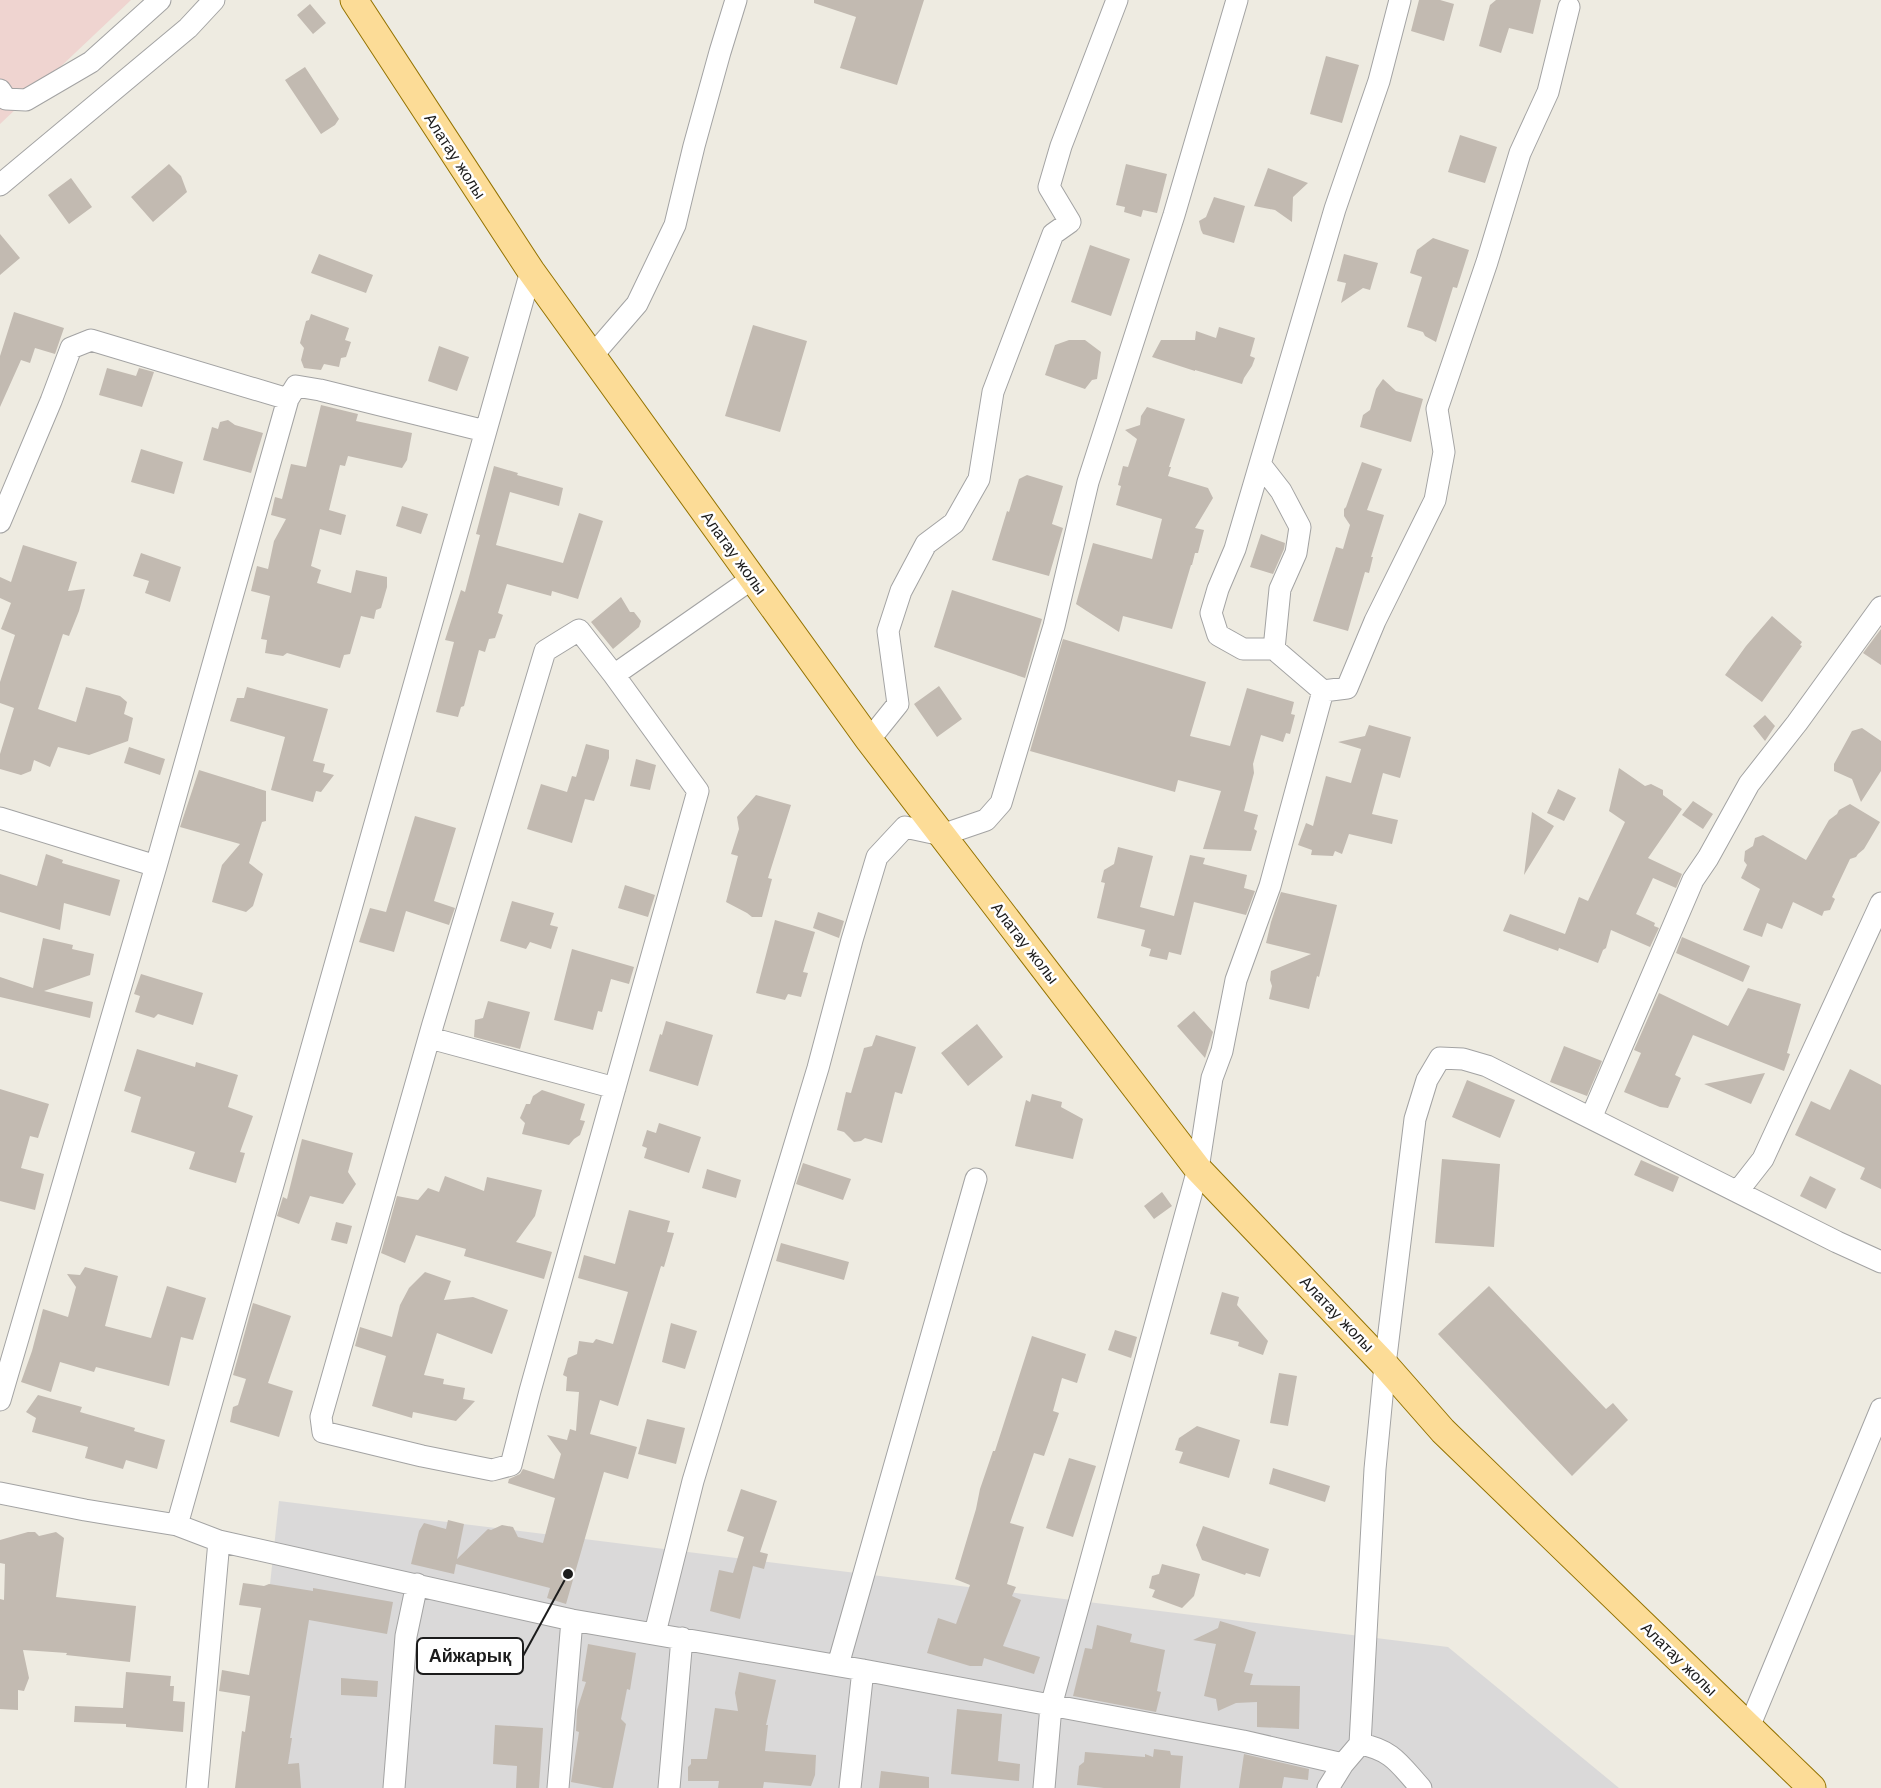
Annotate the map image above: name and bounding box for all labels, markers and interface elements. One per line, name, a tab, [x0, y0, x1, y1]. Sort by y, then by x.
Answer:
street label: Алатау жолы	[420, 110, 490, 202]
street label: Алатау жолы	[698, 508, 770, 598]
street label: Алатау жолы	[987, 899, 1063, 987]
street label: Алатау жолы	[1296, 1272, 1378, 1356]
street label: Алатау жолы	[1637, 1618, 1721, 1700]
callout: Айжарық	[417, 1638, 523, 1674]
text: Айжарық	[429, 1645, 512, 1666]

